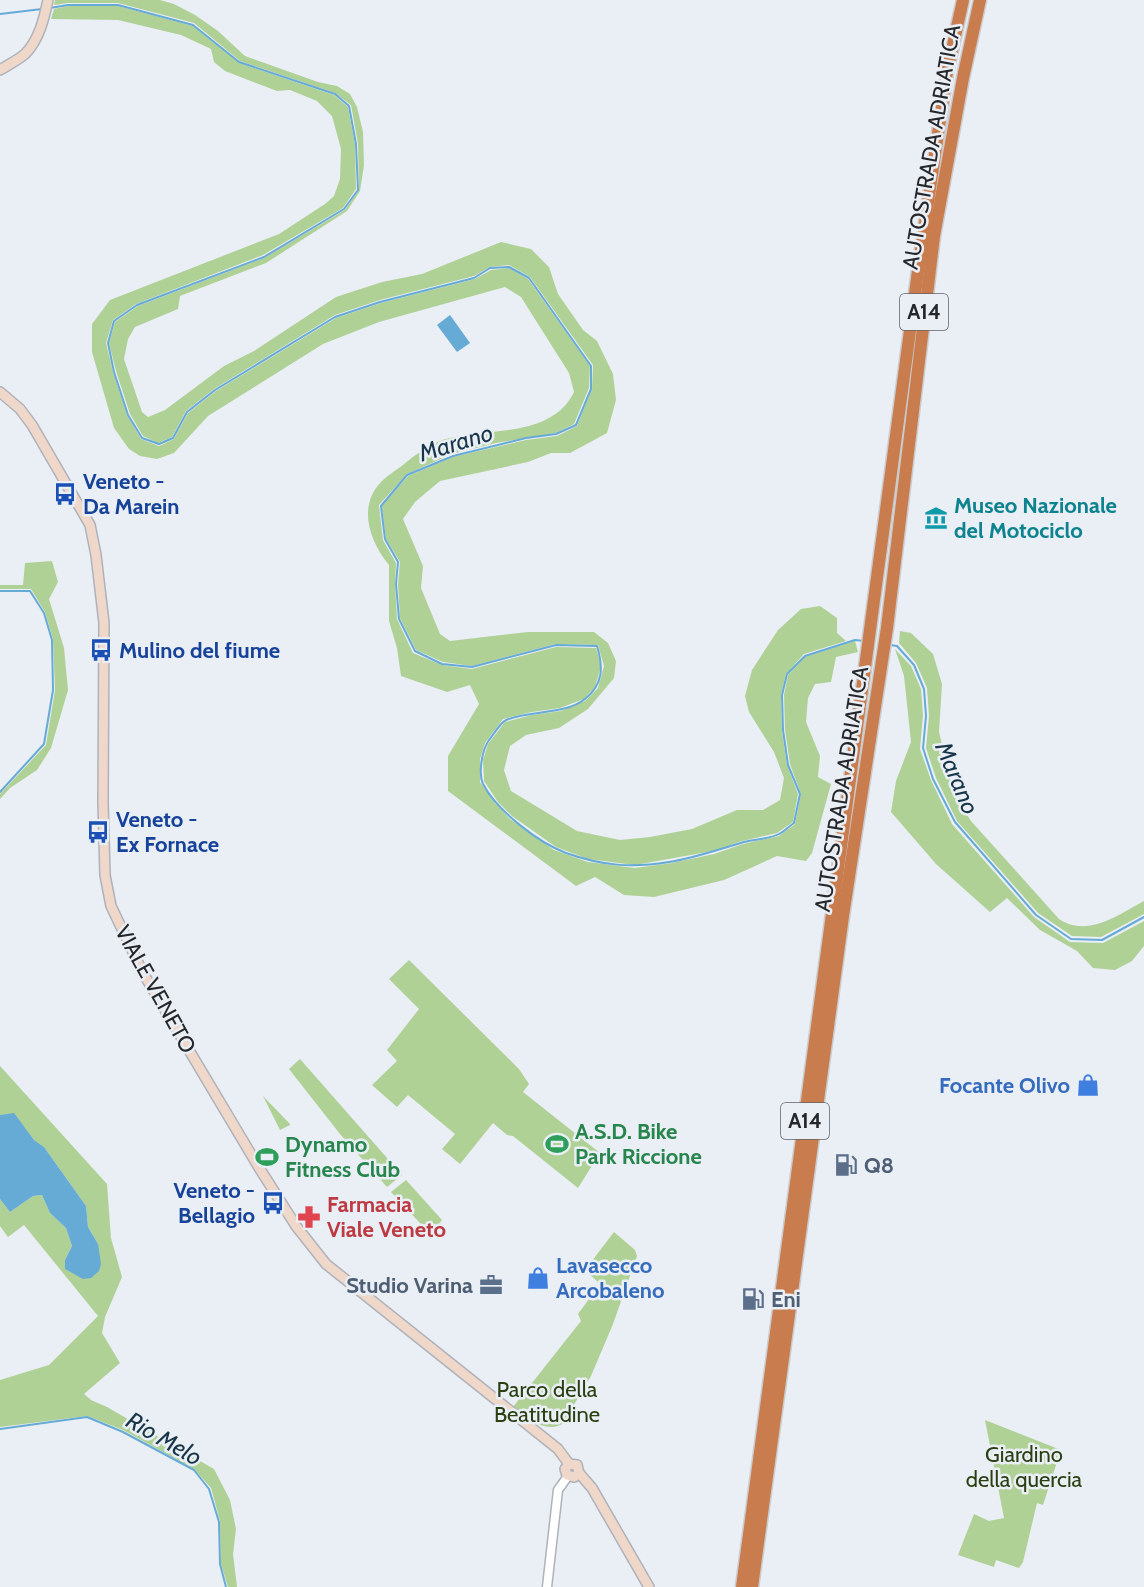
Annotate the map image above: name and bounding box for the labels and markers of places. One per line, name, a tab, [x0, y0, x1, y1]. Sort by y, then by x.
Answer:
place label: Veneto - Da Marein	[83, 468, 180, 520]
bus stop icon: Veneto - Da Marein	[52, 481, 78, 507]
place label: Museo Nazionale del Motociclo	[954, 492, 1117, 544]
museum icon: Museo Nazionale del Motociclo	[923, 505, 949, 531]
bus stop icon: Mulino del fiume	[88, 637, 114, 663]
place label: Mulino del fiume	[119, 637, 280, 664]
place label: Veneto - Ex Fornace	[116, 806, 219, 858]
bus stop icon: Veneto - Ex Fornace	[85, 819, 111, 845]
place label: Focante Olivo	[939, 1072, 1070, 1099]
shop icon: Focante Olivo	[1075, 1072, 1101, 1098]
place label: A.S.D. Bike Park Riccione	[575, 1118, 702, 1170]
place label: Dynamo Fitness Club	[285, 1131, 400, 1183]
sports icon: A.S.D. Bike Park Riccione	[544, 1131, 570, 1157]
sports icon: Dynamo Fitness Club	[254, 1144, 280, 1170]
fuel station icon: Q8	[833, 1152, 859, 1178]
place label: Q8	[864, 1152, 894, 1179]
place label: Veneto - Bellagio	[173, 1177, 255, 1229]
bus stop icon: Veneto - Bellagio	[260, 1190, 286, 1216]
place label: Farmacia Viale Veneto	[327, 1191, 446, 1243]
pharmacy icon: Farmacia Viale Veneto	[296, 1204, 322, 1230]
place label: Lavasecco Arcobaleno	[556, 1252, 664, 1304]
shop icon: Lavasecco Arcobaleno	[525, 1265, 551, 1291]
place label: Studio Varina	[346, 1272, 473, 1299]
office icon: Studio Varina	[478, 1272, 504, 1298]
fuel station icon: Eni	[740, 1286, 766, 1312]
place label: Eni	[771, 1286, 801, 1313]

